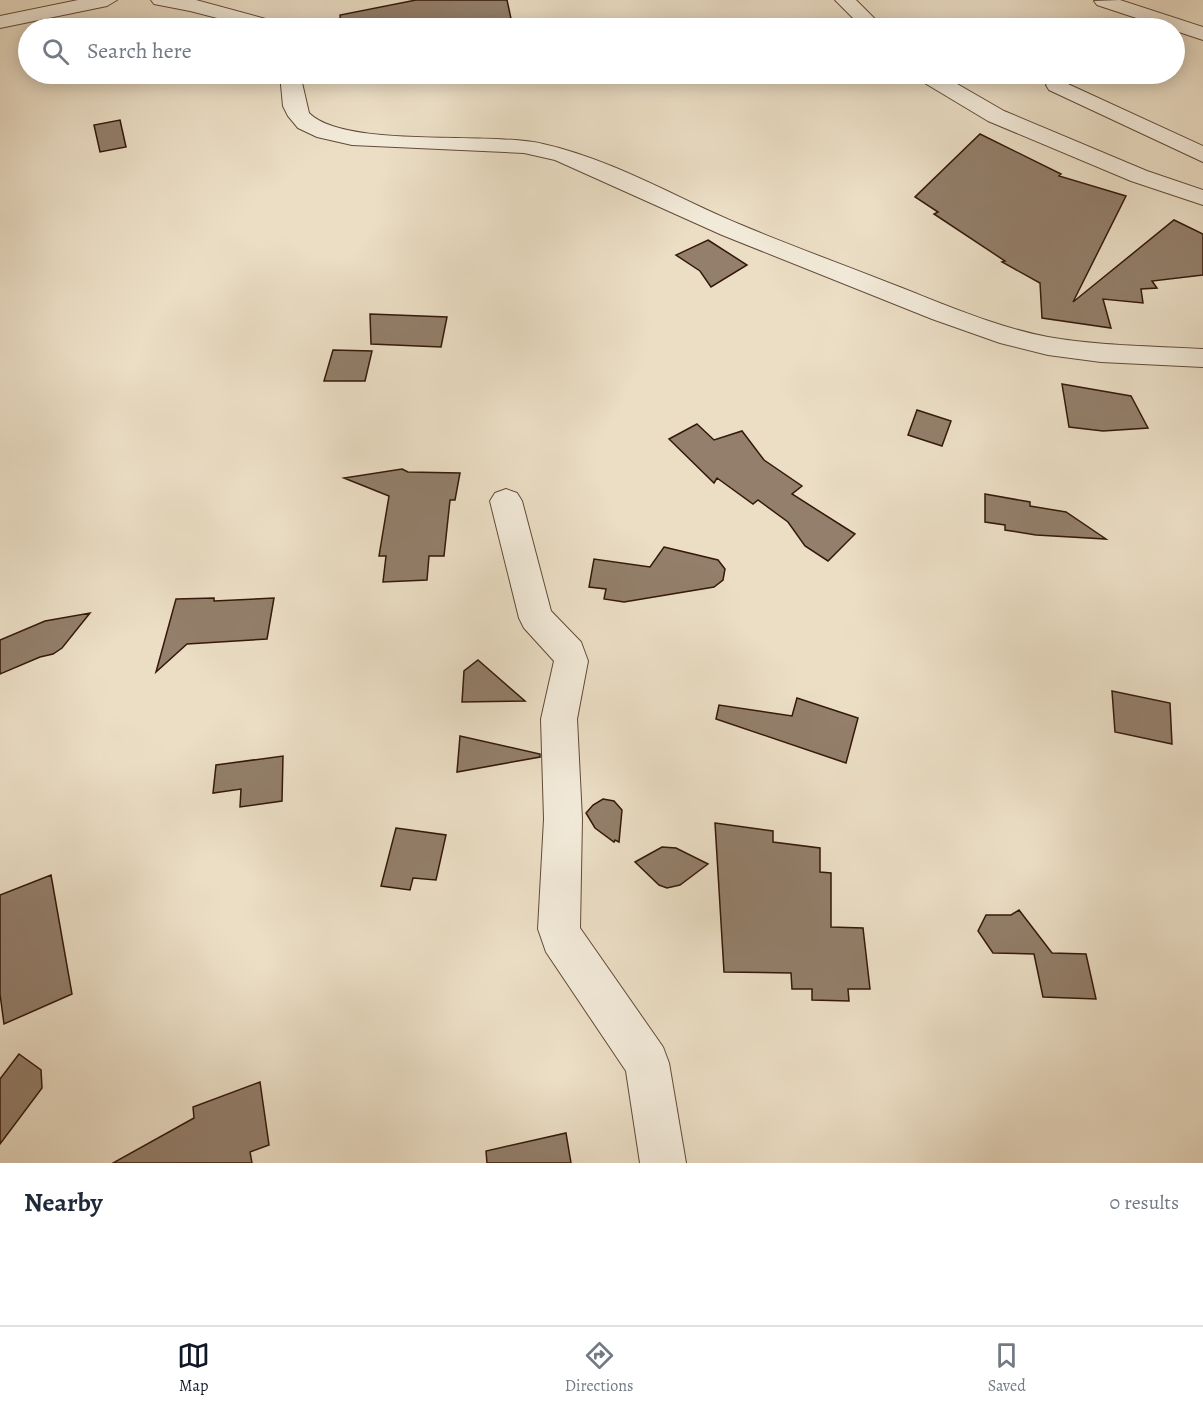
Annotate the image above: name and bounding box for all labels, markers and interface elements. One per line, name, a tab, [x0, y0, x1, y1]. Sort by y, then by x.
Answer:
search box	[18, 18, 1185, 84]
icon: search	[39, 35, 72, 68]
text: Search here	[87, 36, 192, 66]
text: Nearby	[24, 1185, 103, 1220]
text: 0 results	[1110, 1189, 1179, 1216]
tab: Map	[177, 1339, 210, 1397]
tab: Directions	[565, 1339, 633, 1397]
tab: Saved	[988, 1339, 1026, 1397]

